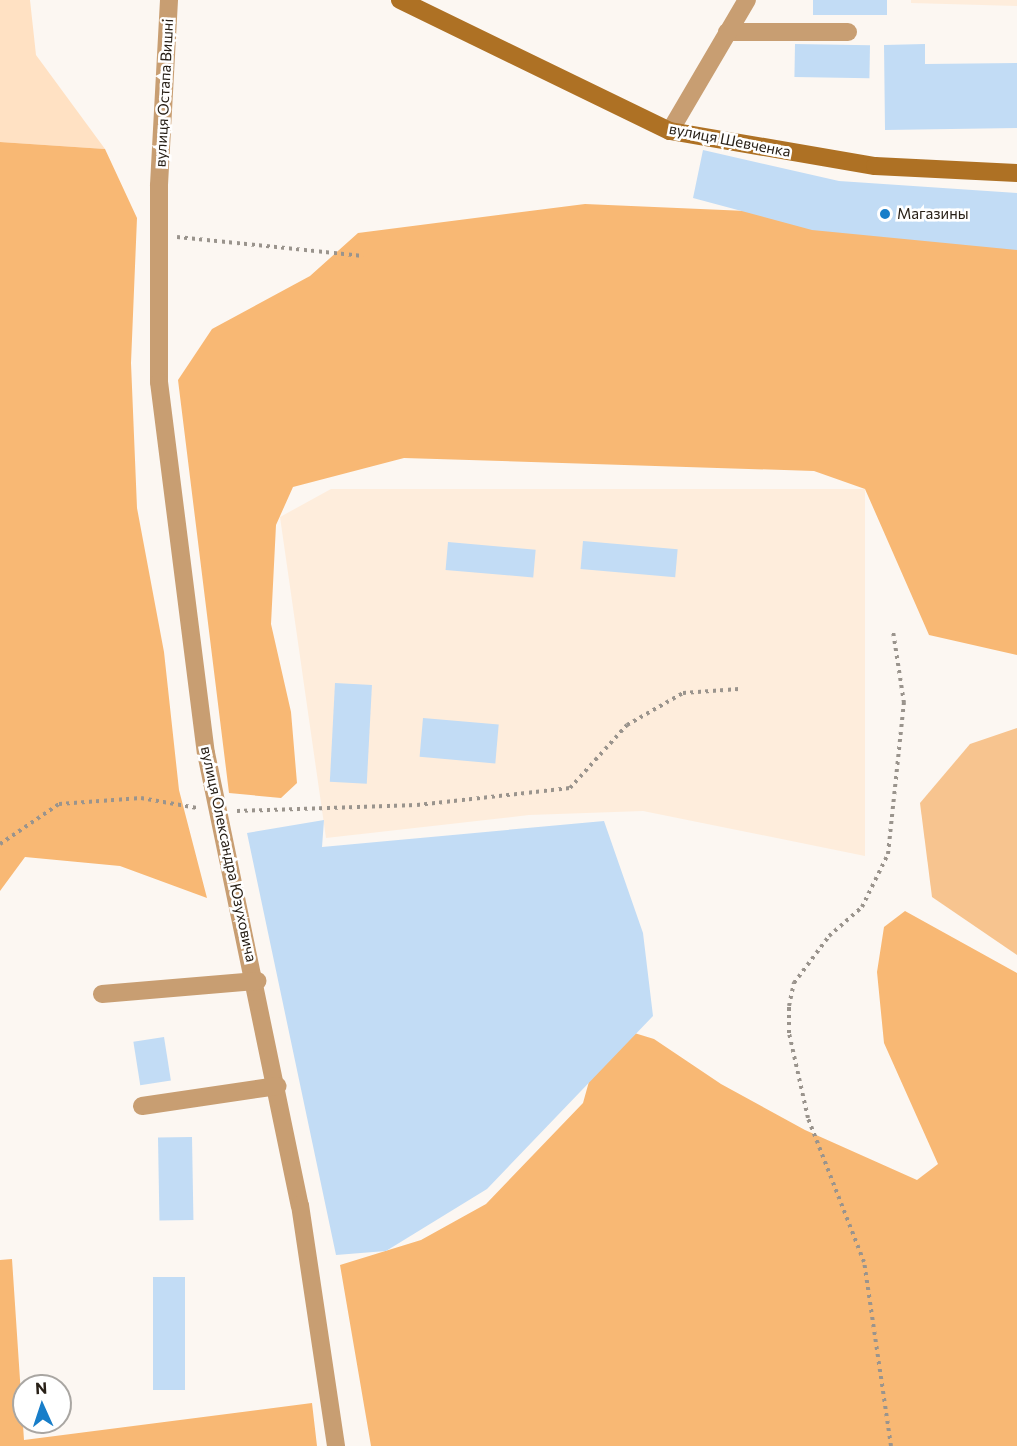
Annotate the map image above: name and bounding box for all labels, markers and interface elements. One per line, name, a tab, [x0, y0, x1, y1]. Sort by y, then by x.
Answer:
street label: вулиця Остапа Вишні	[151, 18, 177, 168]
street label: вулиця Шевченка	[668, 119, 792, 161]
place label: Магазины	[897, 205, 969, 223]
marker: Магазины	[878, 207, 892, 221]
street label: вулиця Олександра Юзуховича	[197, 744, 261, 964]
north arrow	[12, 1374, 72, 1434]
text: N	[35, 1378, 48, 1397]

